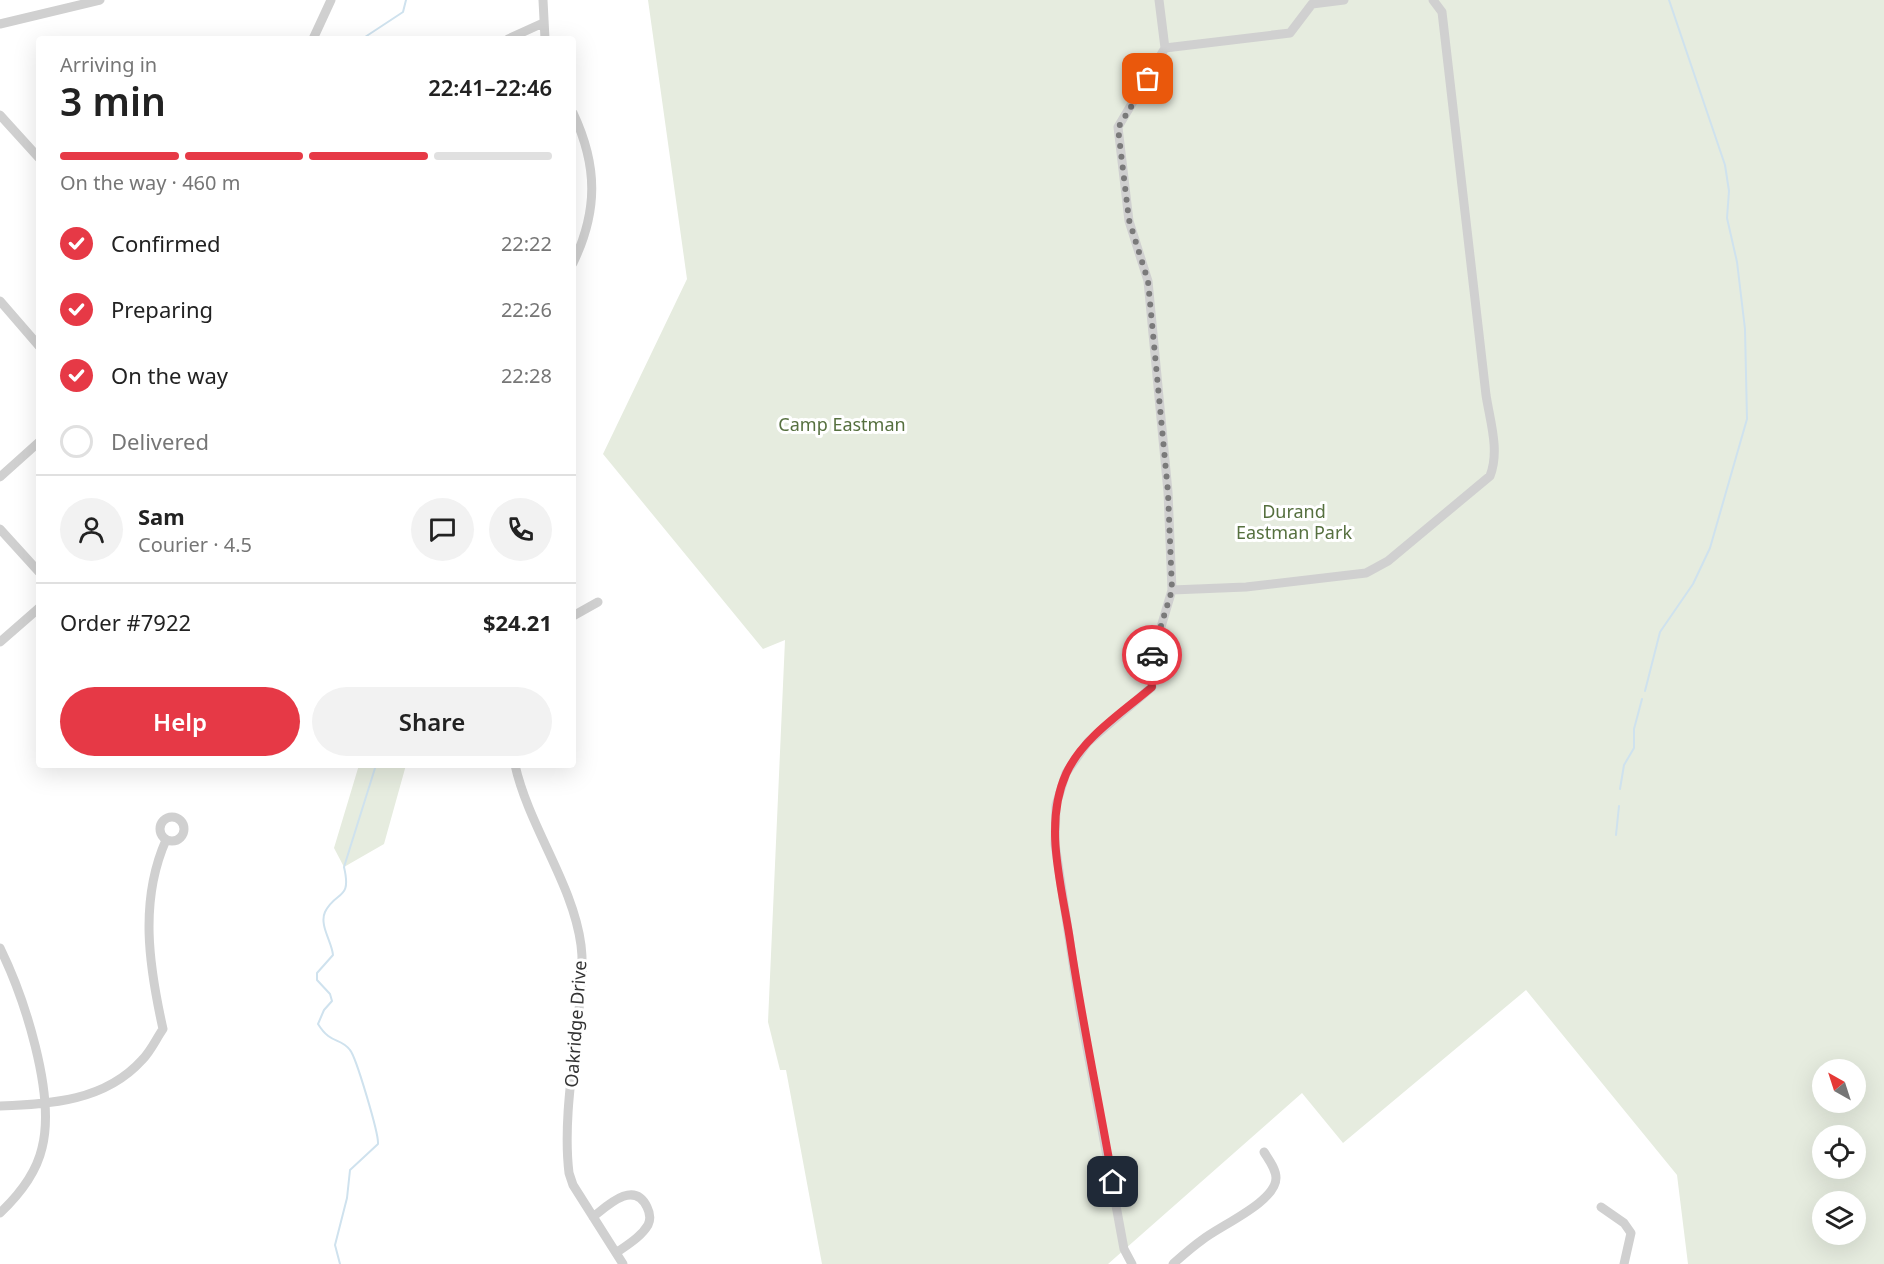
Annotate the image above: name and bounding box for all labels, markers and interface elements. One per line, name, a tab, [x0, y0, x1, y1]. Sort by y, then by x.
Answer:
text: Arriving in	[60, 51, 157, 78]
pin	[1122, 53, 1173, 104]
icon: bag	[1131, 62, 1164, 95]
text: 22:41–22:46	[428, 72, 552, 102]
text: 3 min	[60, 74, 166, 127]
text: On the way · 460 m	[60, 169, 240, 196]
icon: check	[60, 227, 93, 260]
text: Confirmed	[111, 228, 221, 258]
text: 22:22	[501, 230, 552, 257]
icon: check	[60, 293, 93, 326]
text: Preparing	[111, 294, 213, 324]
text: 22:26	[501, 296, 552, 323]
icon: check	[60, 359, 93, 392]
text: On the way	[111, 360, 228, 390]
text: 22:28	[501, 362, 552, 389]
park label: Camp Eastman	[778, 412, 906, 436]
text: Delivered	[111, 426, 209, 456]
button: person	[60, 498, 123, 561]
button: chat	[411, 498, 474, 561]
button: phone	[489, 498, 552, 561]
park label: Durand Eastman Park	[1236, 499, 1352, 544]
text: Sam	[138, 501, 185, 531]
text: Courier · 4.5	[138, 531, 252, 558]
text: Order #7922	[60, 607, 191, 637]
text: $24.21	[483, 607, 552, 637]
courier	[1122, 625, 1182, 685]
icon: car	[1136, 639, 1169, 672]
button: Help	[60, 687, 300, 756]
button: Share	[312, 687, 552, 756]
street label: Oakridge Drive	[559, 960, 591, 1088]
north arrow	[1812, 1059, 1866, 1113]
map controls	[1812, 1059, 1866, 1245]
button: locate	[1812, 1125, 1866, 1179]
pin	[1087, 1156, 1138, 1207]
icon: home	[1096, 1165, 1129, 1198]
button: layers	[1812, 1191, 1866, 1245]

